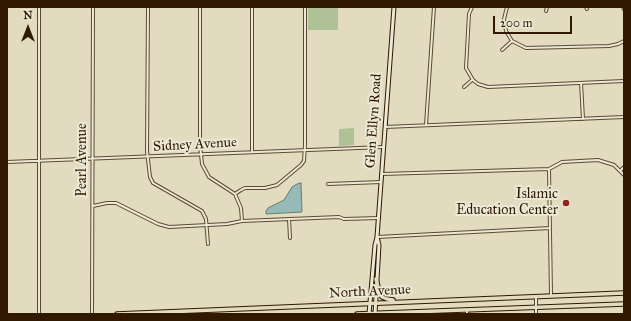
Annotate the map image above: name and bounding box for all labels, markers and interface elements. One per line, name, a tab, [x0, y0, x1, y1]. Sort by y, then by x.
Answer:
north arrow	[8, 8, 48, 48]
scale bar	[495, 8, 574, 34]
text: N	[23, 9, 33, 22]
text: 200 m	[500, 16, 533, 30]
street label: Glen Ellyn Road	[362, 73, 386, 169]
street label: Pearl Avenue	[75, 123, 91, 197]
street label: Sidney Avenue	[153, 134, 237, 156]
place label: Islamic Education Center	[456, 187, 558, 220]
marker: Islamic Education Center	[561, 198, 571, 208]
street label: North Avenue	[329, 281, 411, 303]

